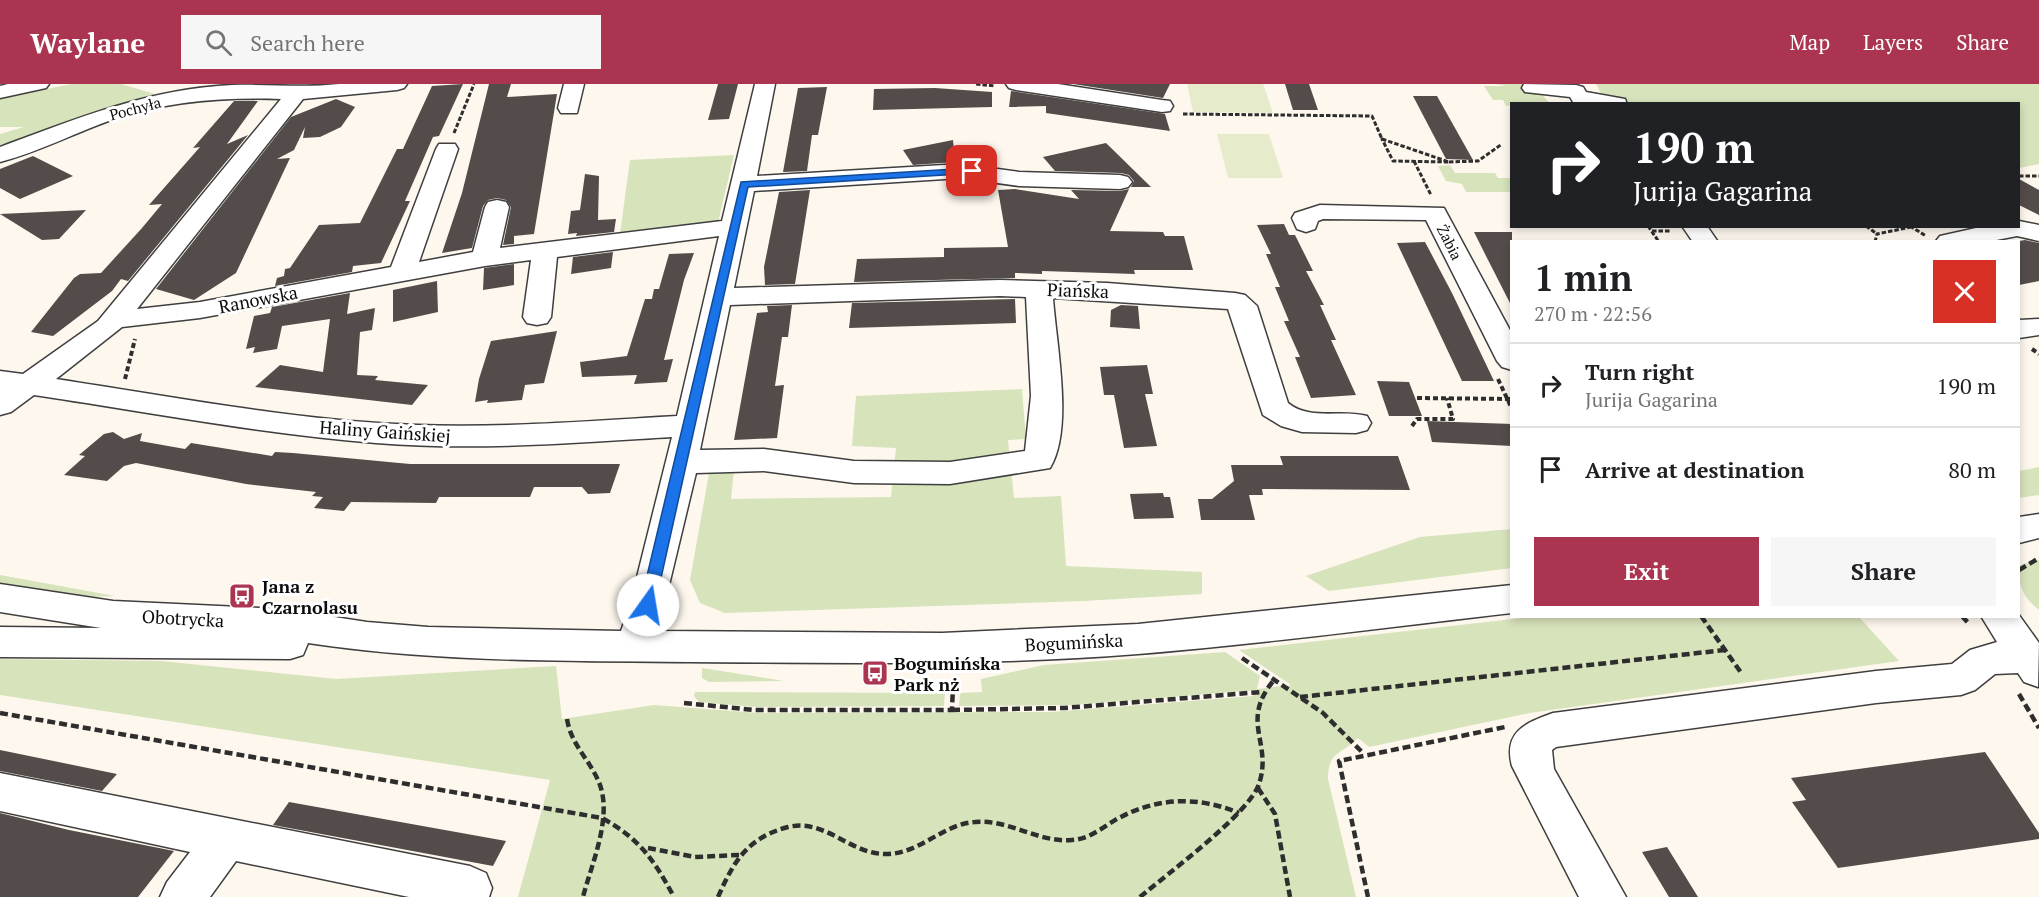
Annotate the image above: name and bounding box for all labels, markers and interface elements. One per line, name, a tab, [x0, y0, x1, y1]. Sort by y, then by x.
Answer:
search box	[181, 15, 601, 69]
text: Waylane	[30, 24, 145, 61]
icon: search	[202, 26, 235, 59]
text: Search here	[250, 28, 365, 57]
text: Map	[1789, 28, 1830, 56]
text: Layers	[1863, 28, 1923, 56]
text: Share	[1956, 28, 2009, 56]
street label: Pochyła	[107, 91, 163, 124]
text: 190 m	[1633, 119, 1754, 175]
icon: right	[1534, 126, 1612, 204]
pin	[946, 145, 997, 196]
icon: arrive	[955, 154, 988, 187]
text: Jurija Gagarina	[1633, 173, 1812, 209]
street label: Żabia	[1433, 221, 1467, 263]
text: 1 min	[1534, 254, 1632, 301]
button: close	[1933, 260, 1996, 323]
street label: Piańska	[1047, 277, 1109, 303]
street label: Ranowska	[216, 280, 300, 318]
text: 270 m · 22:56	[1534, 300, 1652, 327]
text: Turn right	[1585, 357, 1694, 386]
icon: right	[1534, 369, 1567, 402]
text: 190 m	[1936, 371, 1996, 400]
text: Jurija Gagarina	[1585, 386, 1718, 413]
street label: Haliny Gaińskiej	[319, 414, 451, 448]
icon: arrive	[1534, 453, 1567, 486]
text: Arrive at destination	[1585, 455, 1804, 484]
text: 80 m	[1948, 455, 1996, 484]
button: Exit	[1534, 537, 1759, 606]
button: Share	[1771, 537, 1996, 606]
position arrow	[616, 573, 680, 637]
place label: Jana z Czarnolasu	[262, 574, 358, 619]
bus stop icon: Jana z Czarnolasu	[227, 581, 257, 611]
street label: Obotrycka	[141, 604, 225, 632]
street label: Bogumińska	[1024, 627, 1124, 657]
place label: Bogumińska Park nż	[894, 651, 1001, 696]
bus stop icon: Bogumińska Park nż	[860, 658, 890, 688]

